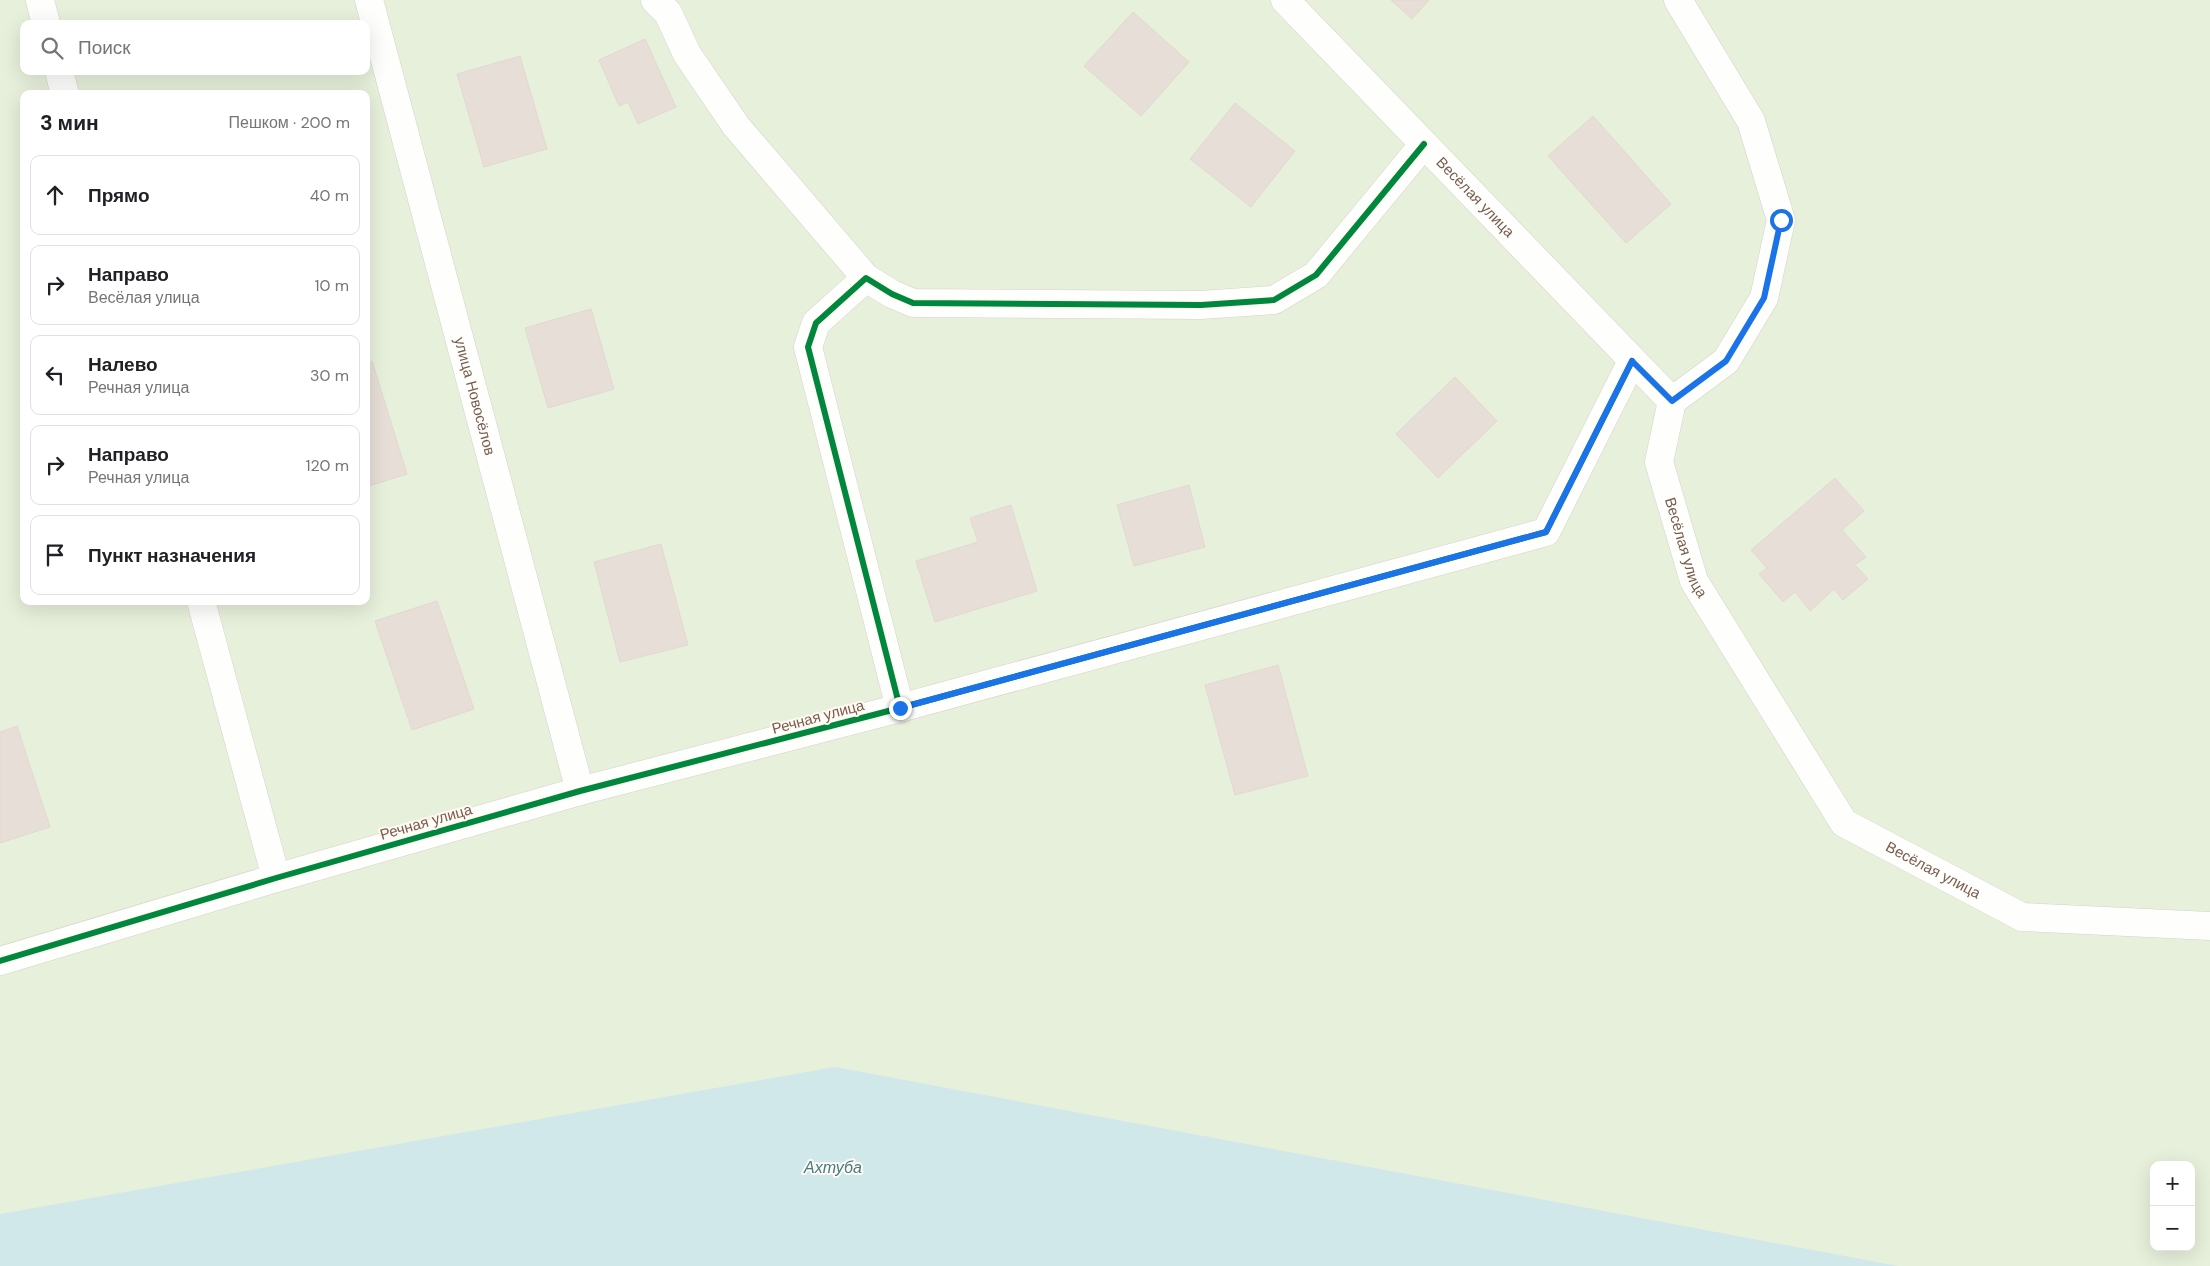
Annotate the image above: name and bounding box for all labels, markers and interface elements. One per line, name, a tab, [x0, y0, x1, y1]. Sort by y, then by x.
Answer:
search box	[20, 20, 370, 75]
icon: search	[38, 34, 66, 62]
text: Поиск	[78, 35, 131, 60]
text: 3 мин	[40, 109, 99, 137]
text: Пешком · 200 m	[229, 112, 350, 133]
street label: Весёлая улица	[1432, 153, 1519, 242]
icon: ahead	[41, 181, 69, 209]
text: Прямо	[88, 183, 150, 208]
text: 40 m	[310, 185, 349, 206]
route start	[1770, 209, 1793, 232]
text: Направо	[88, 262, 169, 287]
icon: right	[41, 271, 69, 299]
text: 10 m	[315, 275, 349, 296]
text: Весёлая улица	[88, 287, 200, 308]
street label: улица Новосёлов	[449, 335, 500, 458]
text: Налево	[88, 352, 158, 377]
icon: left	[41, 361, 69, 389]
text: 30 m	[310, 365, 349, 386]
text: Речная улица	[88, 377, 189, 398]
text: Направо	[88, 442, 169, 467]
icon: right	[41, 451, 69, 479]
text: 120 m	[305, 455, 349, 476]
text: Речная улица	[88, 467, 189, 488]
street label: Весёлая улица	[1660, 495, 1712, 602]
icon: arrive	[41, 541, 69, 569]
text: Пункт назначения	[88, 543, 256, 568]
street label: Речная улица	[770, 695, 867, 739]
route end	[889, 697, 912, 720]
street label: Речная улица	[378, 799, 475, 845]
street label: Весёлая улица	[1882, 837, 1985, 904]
water label: Ахтуба	[803, 1157, 862, 1178]
map controls	[2150, 1161, 2195, 1251]
button: +	[2150, 1161, 2195, 1206]
button: −	[2150, 1206, 2195, 1251]

